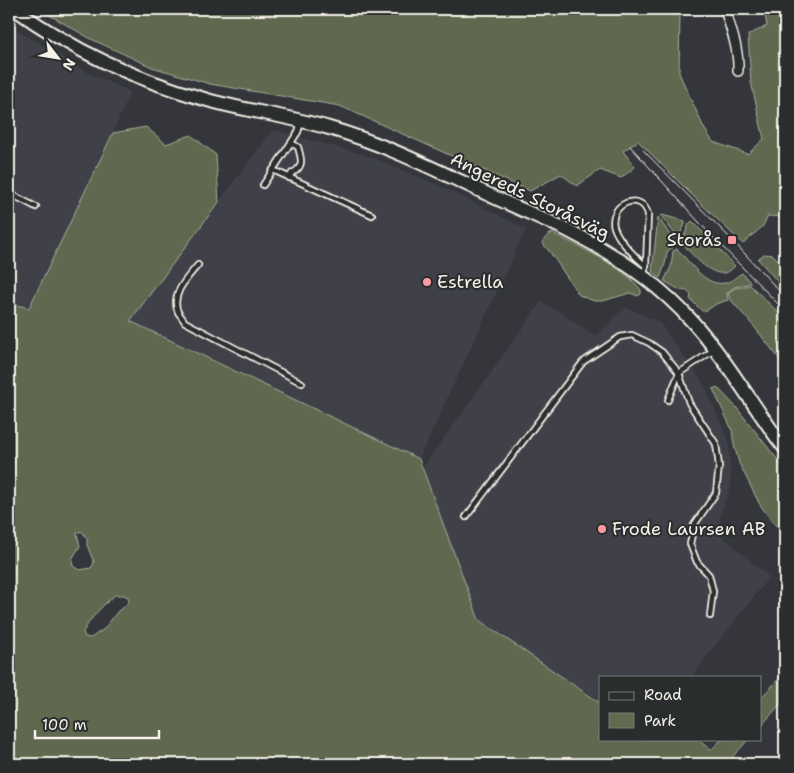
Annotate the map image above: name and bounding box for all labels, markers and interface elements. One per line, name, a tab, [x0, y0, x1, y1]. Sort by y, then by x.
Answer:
north arrow	[32, 32, 82, 82]
text: N	[59, 55, 80, 74]
street label: Angereds Storåsväg	[446, 147, 614, 245]
place label: Storås	[667, 228, 722, 252]
marker: Storås	[726, 234, 738, 246]
place label: Estrella	[437, 270, 504, 294]
marker: Estrella	[421, 276, 433, 288]
place label: Frode Laursen AB	[612, 517, 765, 541]
marker: Frode Laursen AB	[596, 523, 608, 535]
legend	[599, 676, 762, 740]
text: Road	[644, 685, 682, 705]
scale bar	[35, 708, 159, 740]
text: Park	[644, 711, 676, 731]
text: 100 m	[42, 715, 87, 735]

